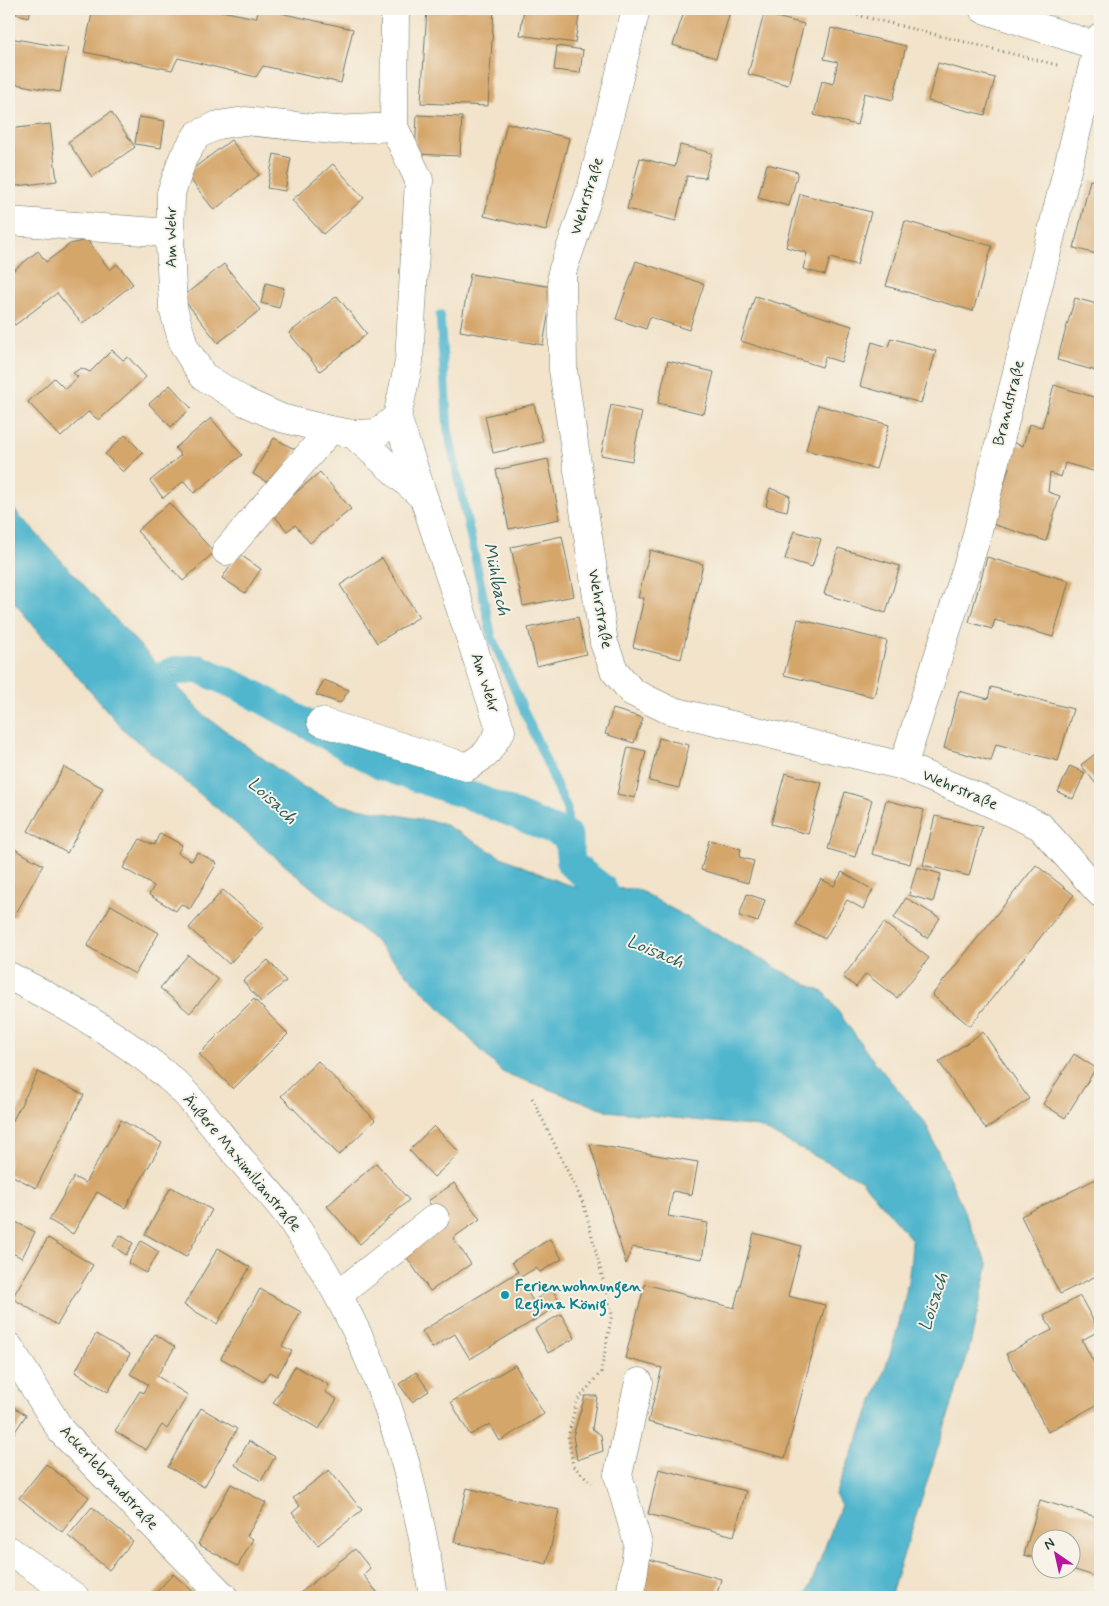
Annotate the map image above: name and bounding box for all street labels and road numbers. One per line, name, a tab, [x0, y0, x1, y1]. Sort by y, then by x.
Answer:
street label: Wehrstraße	[565, 154, 609, 237]
street label: Am Wehr	[161, 206, 182, 268]
street label: Brandstraße	[988, 358, 1030, 448]
street label: Wehrstraße	[583, 568, 617, 650]
street label: Am Wehr	[465, 650, 505, 716]
street label: Wehrstraße	[919, 765, 1001, 815]
street label: Äußere Maximilianstraße	[178, 1089, 306, 1237]
street label: Ackerlebrandstraße	[55, 1421, 163, 1535]

